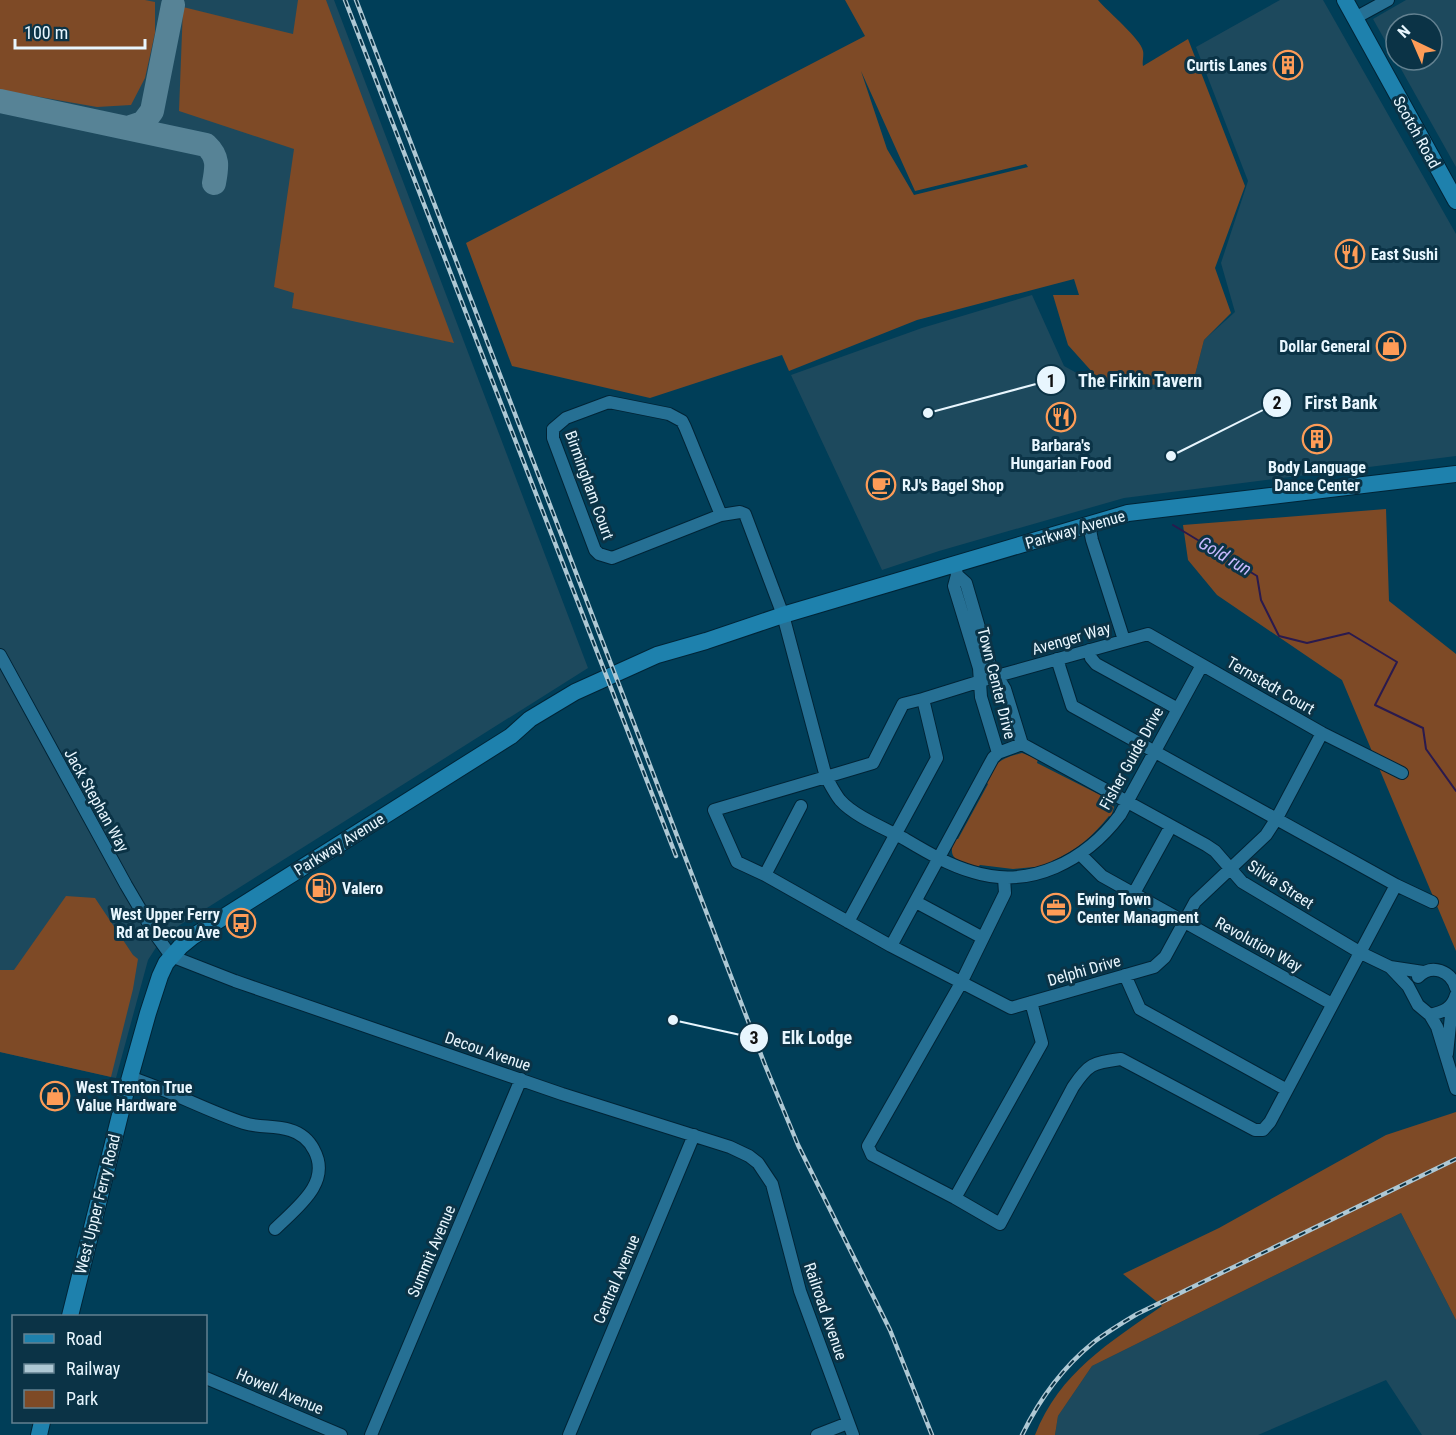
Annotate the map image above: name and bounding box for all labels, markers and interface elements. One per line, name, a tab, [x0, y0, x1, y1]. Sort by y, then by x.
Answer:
scale bar	[15, 12, 146, 50]
north arrow	[1384, 12, 1444, 72]
text: N	[1394, 21, 1414, 42]
text: 100 m	[24, 22, 68, 43]
building icon: Curtis Lanes	[1272, 49, 1304, 81]
place label: Curtis Lanes	[1186, 56, 1267, 75]
street label: Scotch Road	[1389, 93, 1444, 172]
restaurant icon: East Sushi	[1334, 238, 1366, 270]
place label: East Sushi	[1371, 245, 1438, 264]
shop icon: Dollar General	[1375, 330, 1407, 362]
place label: Dollar General	[1279, 337, 1370, 356]
callout: The Firkin Tavern	[1036, 362, 1214, 398]
text: 1	[1046, 370, 1056, 391]
text: The Firkin Tavern	[1078, 370, 1202, 391]
callout: First Bank	[1262, 385, 1389, 421]
text: 2	[1272, 392, 1282, 413]
text: First Bank	[1305, 392, 1378, 413]
restaurant icon: Barbara's Hungarian Food	[1045, 401, 1077, 433]
building icon: Body Language Dance Center	[1301, 423, 1333, 455]
street label: Birmingham Court	[561, 428, 618, 543]
place label: Barbara's Hungarian Food	[1011, 436, 1112, 473]
place label: Body Language Dance Center	[1268, 458, 1366, 495]
cafe icon: RJ's Bagel Shop	[865, 469, 897, 501]
place label: RJ's Bagel Shop	[902, 476, 1004, 495]
street label: Parkway Avenue	[1023, 506, 1127, 553]
water label: Gold run	[1195, 532, 1256, 580]
street label: Avenger Way	[1030, 618, 1113, 659]
street label: Town Center Drive	[973, 625, 1020, 741]
street label: Ternstedt Court	[1223, 653, 1318, 718]
street label: Fisher Guide Drive	[1095, 704, 1167, 813]
street label: Jack Stephan Way	[60, 745, 133, 855]
street label: Parkway Avenue	[291, 809, 388, 880]
street label: Silvia Street	[1244, 856, 1318, 913]
fuel station icon: Valero	[305, 872, 337, 904]
place label: Valero	[342, 879, 383, 898]
place label: Ewing Town Center Managment	[1077, 890, 1199, 927]
office icon: Ewing Town Center Managment	[1040, 892, 1072, 924]
place label: West Upper Ferry Rd at Decou Ave	[110, 905, 220, 942]
bus stop icon: West Upper Ferry Rd at Decou Ave	[225, 907, 257, 939]
street label: Revolution Way	[1212, 913, 1306, 976]
street label: Delphi Drive	[1045, 951, 1123, 990]
callout: Elk Lodge	[739, 1020, 864, 1056]
text: 3	[749, 1027, 759, 1048]
text: Elk Lodge	[782, 1027, 853, 1048]
street label: Decou Avenue	[442, 1028, 533, 1075]
place label: West Trenton True Value Hardware	[76, 1078, 193, 1115]
shop icon: West Trenton True Value Hardware	[39, 1080, 71, 1112]
street label: West Upper Ferry Road	[71, 1132, 124, 1276]
street label: Summit Avenue	[404, 1202, 459, 1300]
street label: Central Avenue	[589, 1232, 644, 1326]
street label: Railroad Avenue	[800, 1260, 851, 1362]
legend	[12, 1315, 207, 1423]
text: Road	[66, 1328, 102, 1349]
text: Railway	[66, 1358, 121, 1379]
street label: Howell Avenue	[233, 1365, 326, 1418]
text: Park	[66, 1388, 98, 1409]

